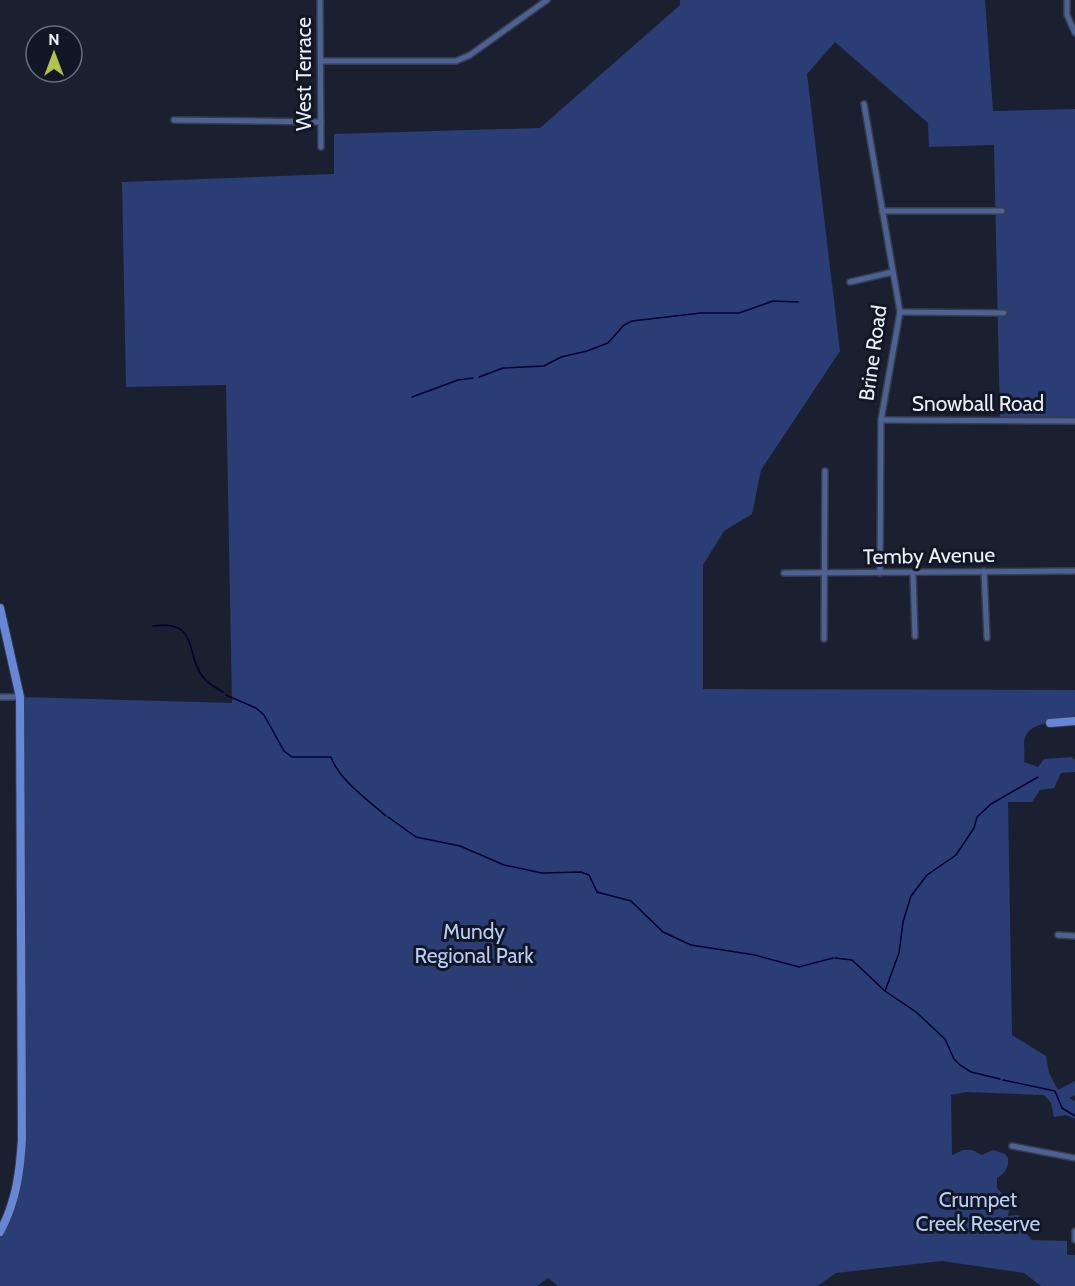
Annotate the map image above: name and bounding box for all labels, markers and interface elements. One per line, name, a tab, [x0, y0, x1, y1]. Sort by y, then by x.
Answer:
street label: West Terrace	[291, 17, 316, 131]
north arrow	[24, 24, 84, 84]
text: N	[48, 30, 60, 49]
street label: Brine Road	[853, 304, 892, 402]
street label: Snowball Road	[912, 391, 1044, 416]
street label: Temby Avenue	[863, 542, 995, 569]
park label: Mundy Regional Park	[414, 919, 534, 968]
park label: Crumpet Creek Reserve	[916, 1187, 1041, 1236]

